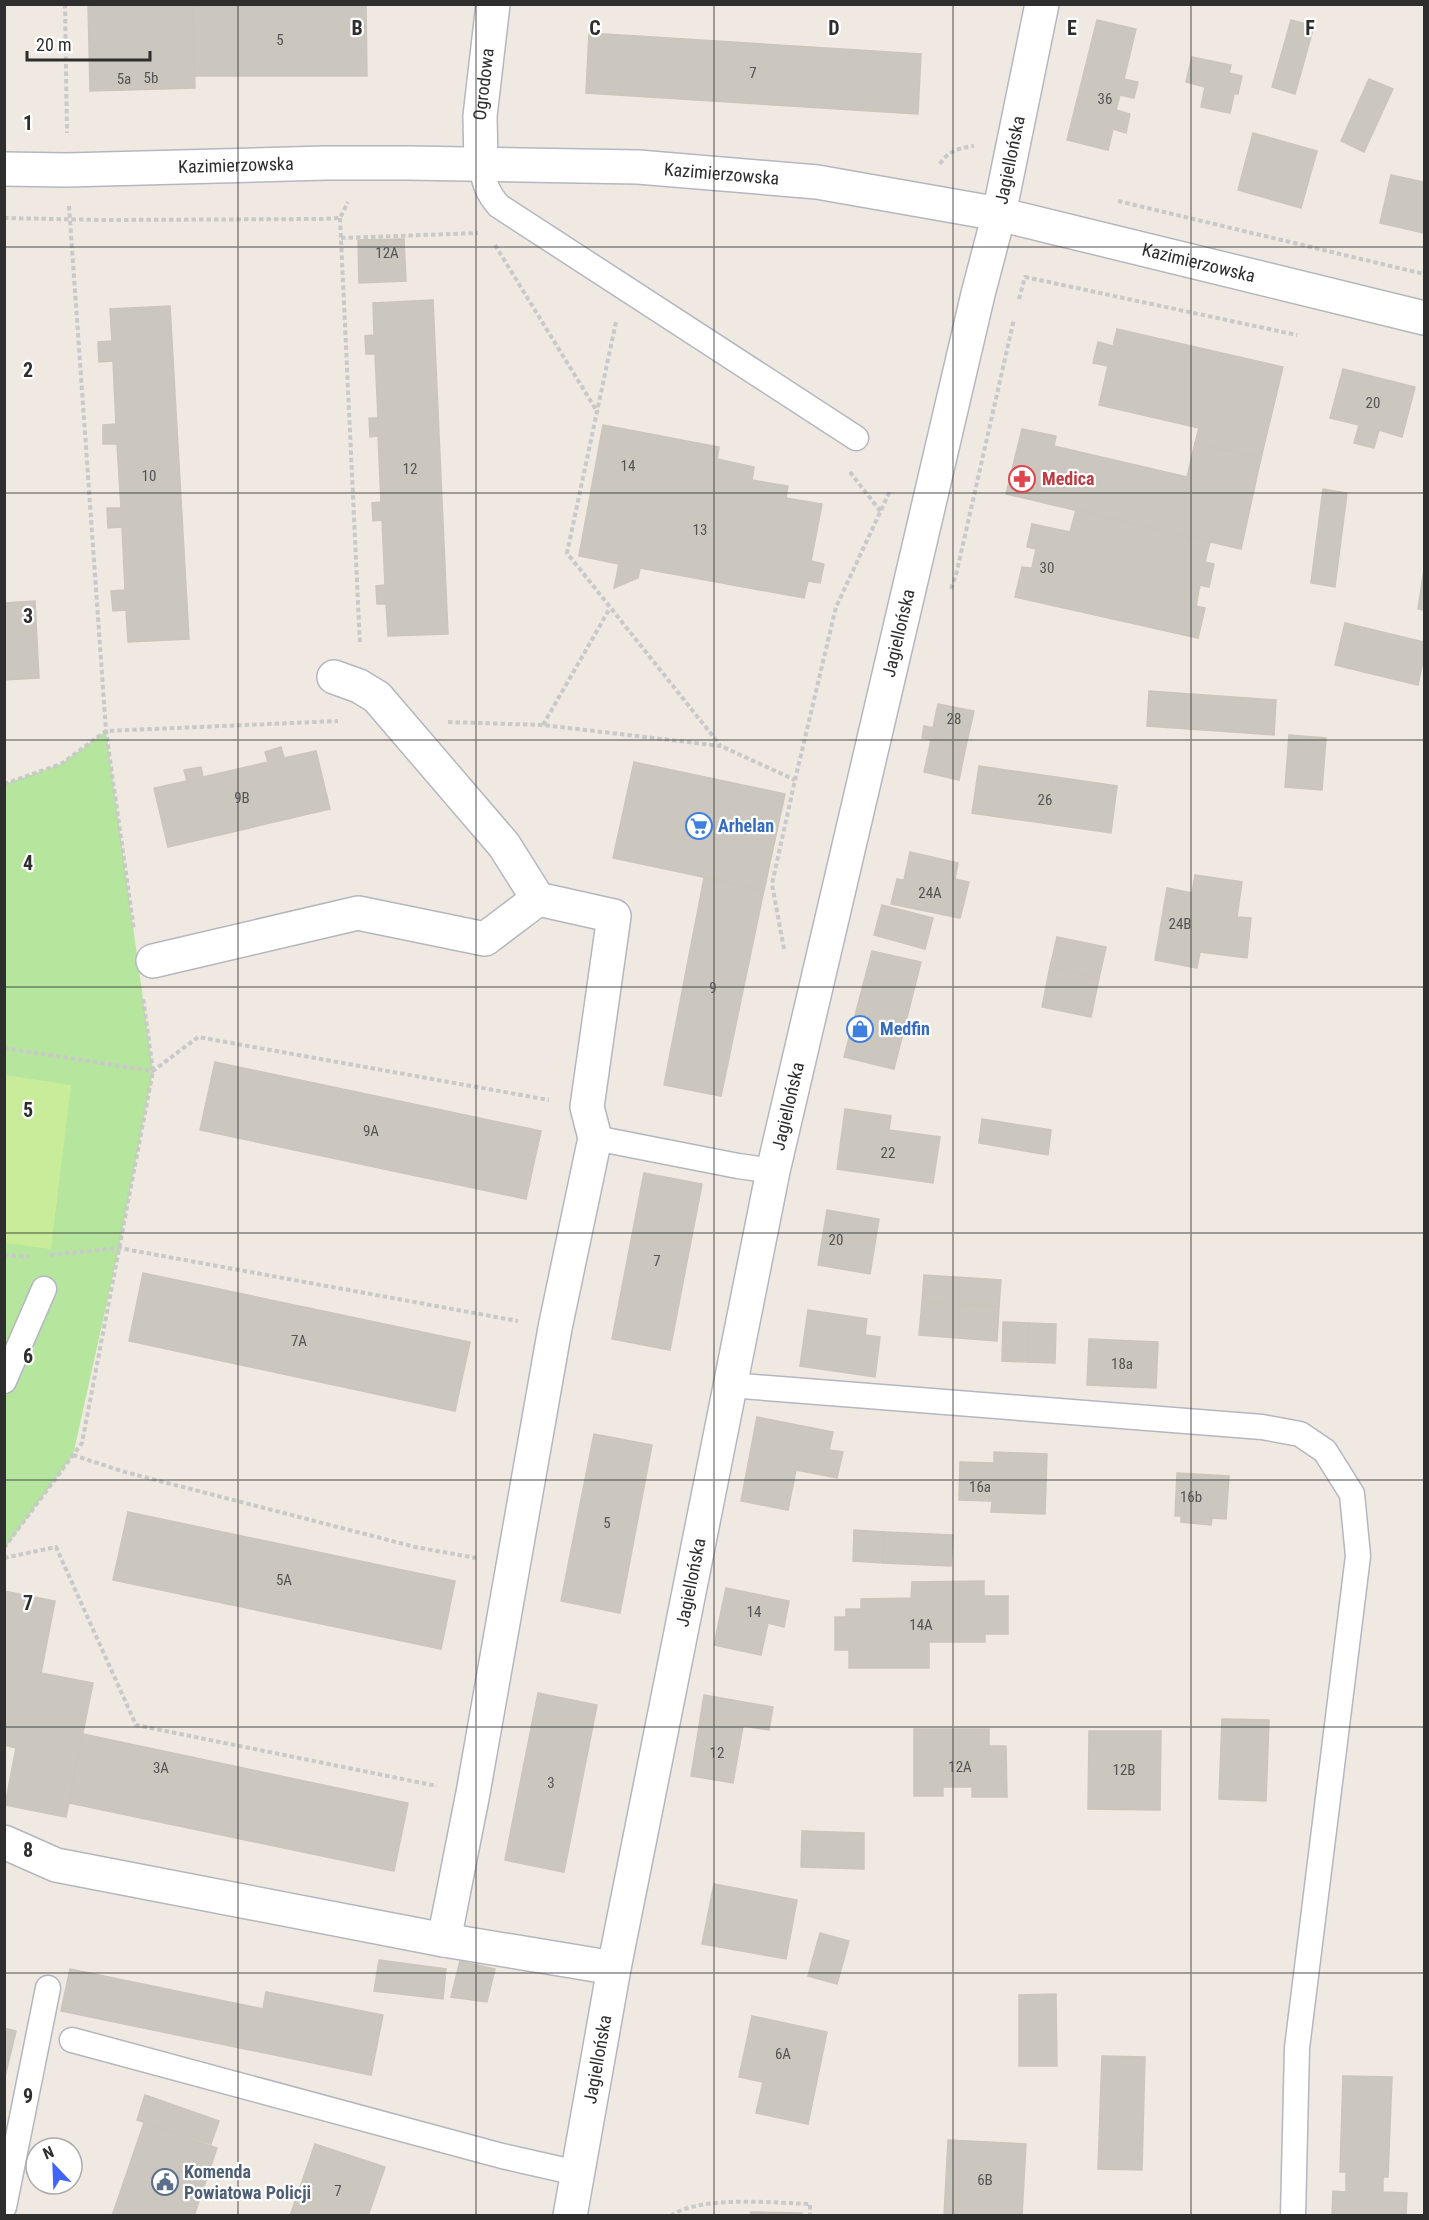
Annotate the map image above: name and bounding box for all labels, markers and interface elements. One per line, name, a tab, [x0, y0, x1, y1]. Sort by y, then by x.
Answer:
text: B	[351, 16, 363, 40]
text: C	[589, 16, 601, 40]
text: D	[828, 16, 840, 40]
text: E	[1067, 16, 1077, 40]
text: F	[1305, 16, 1315, 40]
scale bar	[27, 24, 150, 62]
house number: 5	[276, 31, 284, 49]
text: 20 m	[36, 34, 71, 55]
street label: Ogrodowa	[469, 47, 498, 121]
house number: 7	[749, 64, 757, 82]
house number: 5b	[144, 69, 158, 87]
house number: 5a	[117, 70, 131, 88]
house number: 36	[1098, 90, 1112, 108]
text: 1	[23, 111, 33, 135]
street label: Jagiellońska	[990, 114, 1029, 206]
street label: Kazimierzowska	[178, 153, 294, 177]
street label: Kazimierzowska	[663, 158, 780, 189]
street label: Kazimierzowska	[1140, 238, 1257, 286]
house number: 12A	[375, 244, 399, 262]
text: 2	[23, 358, 33, 382]
house number: 20	[1366, 394, 1380, 412]
house number: 14	[621, 457, 635, 475]
house number: 12	[403, 460, 417, 478]
pharmacy icon: Medica	[1007, 464, 1037, 494]
house number: 10	[142, 467, 156, 485]
place label: Medica	[1042, 468, 1094, 489]
house number: 13	[693, 521, 707, 539]
house number: 30	[1040, 559, 1054, 577]
street label: Jagiellońska	[878, 587, 919, 679]
text: 3	[23, 604, 33, 628]
house number: 28	[947, 710, 961, 728]
house number: 9B	[234, 789, 250, 807]
house number: 26	[1038, 791, 1052, 809]
supermarket icon: Arhelan	[684, 811, 714, 841]
place label: Arhelan	[718, 815, 774, 836]
text: 4	[23, 851, 33, 875]
house number: 24A	[918, 884, 942, 902]
house number: 24B	[1169, 915, 1192, 933]
house number: 9	[709, 979, 717, 997]
shop icon: Medfin	[845, 1014, 875, 1044]
place label: Medfin	[880, 1018, 930, 1039]
street label: Jagiellońska	[767, 1060, 808, 1152]
text: 5	[23, 1098, 33, 1122]
house number: 9A	[363, 1122, 379, 1140]
house number: 22	[881, 1144, 895, 1162]
house number: 20	[829, 1231, 843, 1249]
house number: 7	[653, 1252, 661, 1270]
house number: 7A	[291, 1332, 307, 1350]
text: 6	[23, 1344, 33, 1368]
house number: 18a	[1111, 1355, 1133, 1373]
house number: 16a	[969, 1478, 991, 1496]
house number: 16b	[1180, 1488, 1202, 1506]
house number: 5	[603, 1514, 611, 1532]
street label: Jagiellońska	[671, 1536, 710, 1628]
house number: 5A	[276, 1571, 292, 1589]
text: 7	[23, 1591, 33, 1615]
house number: 14	[747, 1603, 761, 1621]
house number: 14A	[909, 1616, 933, 1634]
house number: 12	[710, 1744, 724, 1762]
house number: 12A	[948, 1758, 972, 1776]
house number: 3A	[153, 1759, 169, 1777]
house number: 12B	[1113, 1761, 1136, 1779]
house number: 3	[547, 1774, 555, 1792]
text: 8	[23, 1838, 33, 1862]
street label: Jagiellońska	[579, 2013, 615, 2105]
house number: 6A	[775, 2045, 791, 2063]
text: 9	[23, 2084, 33, 2108]
north arrow	[24, 2136, 84, 2196]
text: N	[40, 2142, 57, 2163]
place label: Komenda Powiatowa Policji	[184, 2161, 311, 2203]
public building icon: Komenda Powiatowa Policji	[150, 2167, 180, 2197]
house number: 6B	[977, 2171, 993, 2189]
house number: 7	[334, 2182, 342, 2200]

